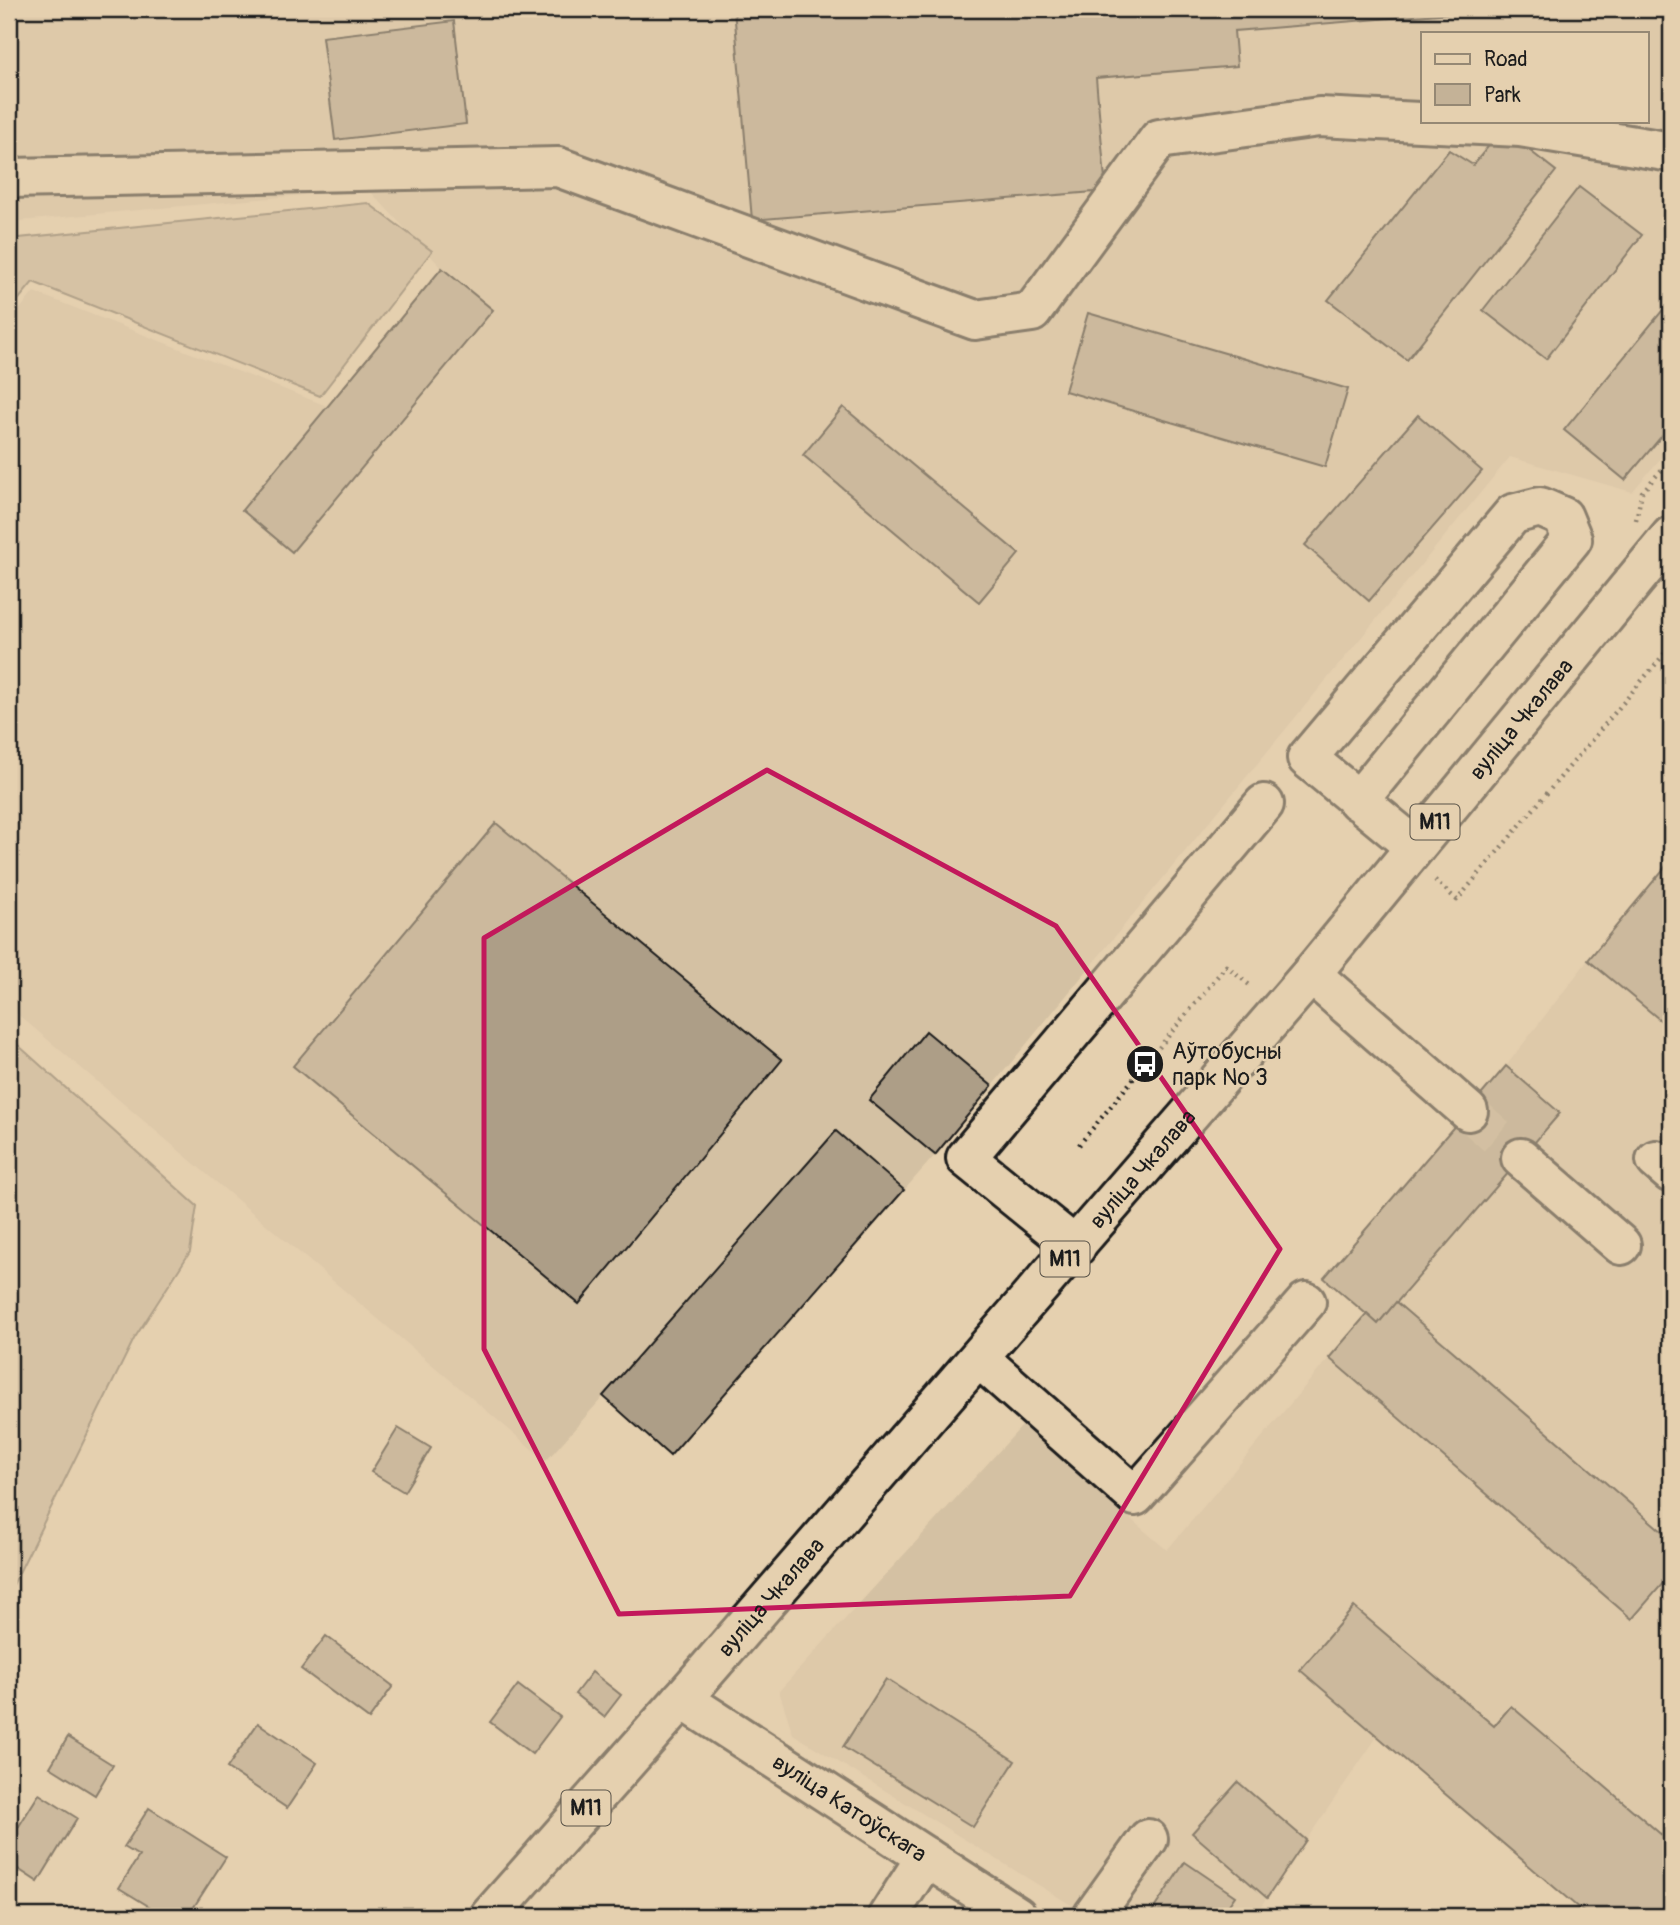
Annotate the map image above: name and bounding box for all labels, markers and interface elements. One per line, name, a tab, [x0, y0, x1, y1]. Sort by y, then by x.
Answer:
legend	[1421, 32, 1648, 122]
text: Road	[1484, 46, 1528, 73]
text: Park	[1484, 82, 1521, 109]
street label: вуліца Чкалава	[1462, 652, 1579, 785]
road number: М11	[1410, 804, 1460, 840]
place label: Аўтобусны парк № 3	[1172, 1037, 1282, 1092]
bus stop icon: Аўтобусны парк № 3	[1124, 1043, 1166, 1085]
street label: вуліца Чкалава	[1083, 1103, 1202, 1234]
road number: М11	[1040, 1242, 1090, 1276]
street label: вуліца Чкалава	[711, 1531, 830, 1663]
street label: вуліца Катоўскага	[767, 1747, 932, 1868]
road number: М11	[562, 1790, 610, 1826]

